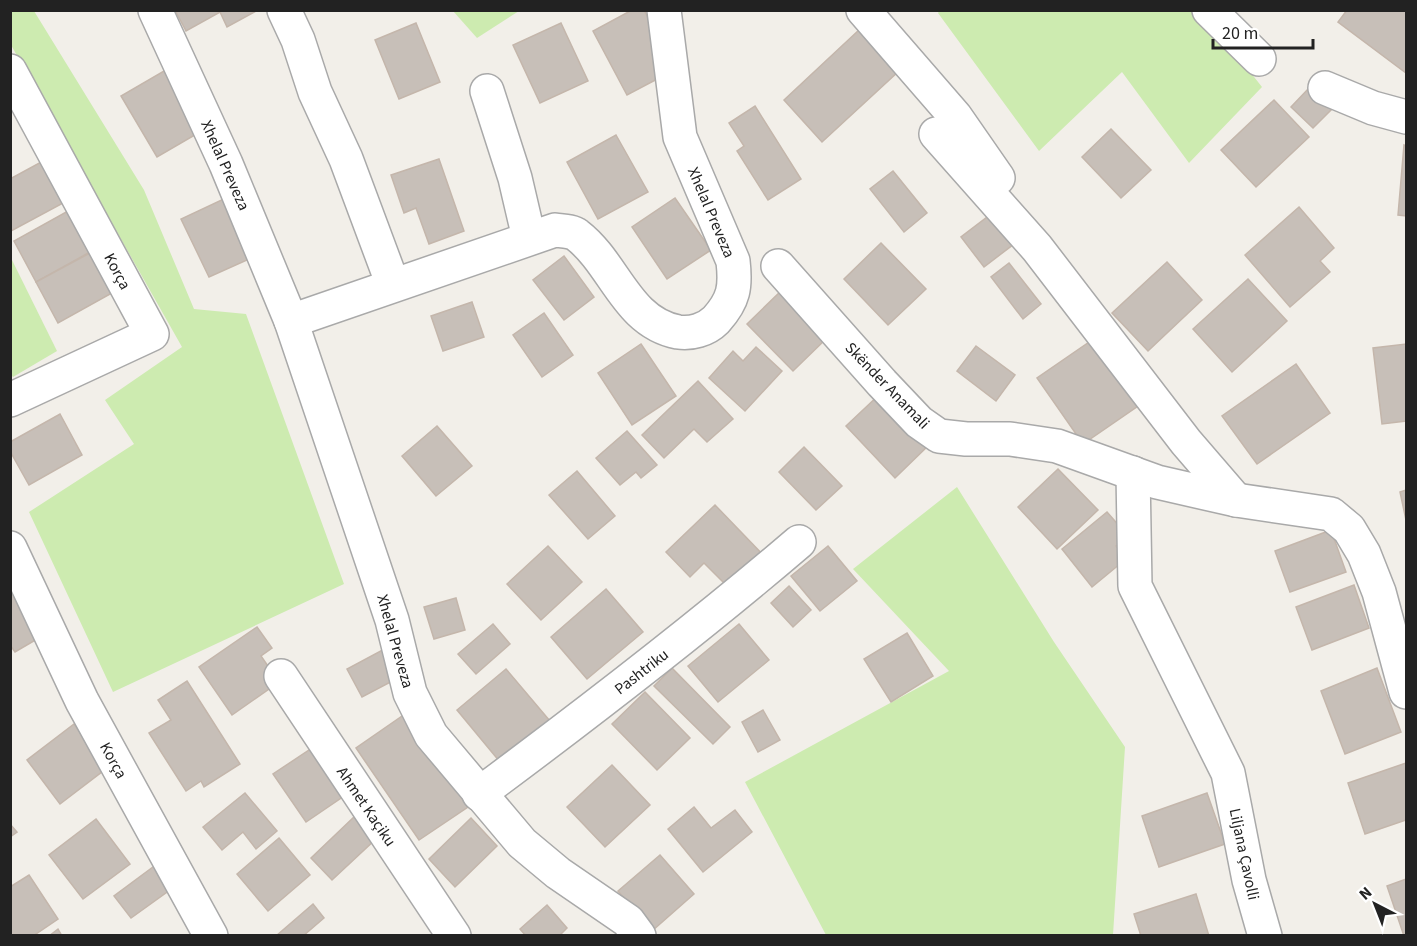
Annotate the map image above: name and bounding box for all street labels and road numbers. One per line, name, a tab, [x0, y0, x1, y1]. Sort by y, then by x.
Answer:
street label: Xhelal Preveza	[195, 117, 255, 214]
street label: Xhelal Preveza	[682, 164, 740, 261]
street label: Korça	[98, 249, 136, 294]
street label: Skënder Anamali	[840, 337, 935, 434]
street label: Xhelal Preveza	[371, 592, 419, 691]
street label: Pashtriku	[610, 644, 673, 700]
street label: Korça	[94, 738, 132, 783]
street label: Ahmet Kaçiku	[331, 762, 401, 851]
street label: Liljana Çavolli	[1224, 806, 1264, 902]

